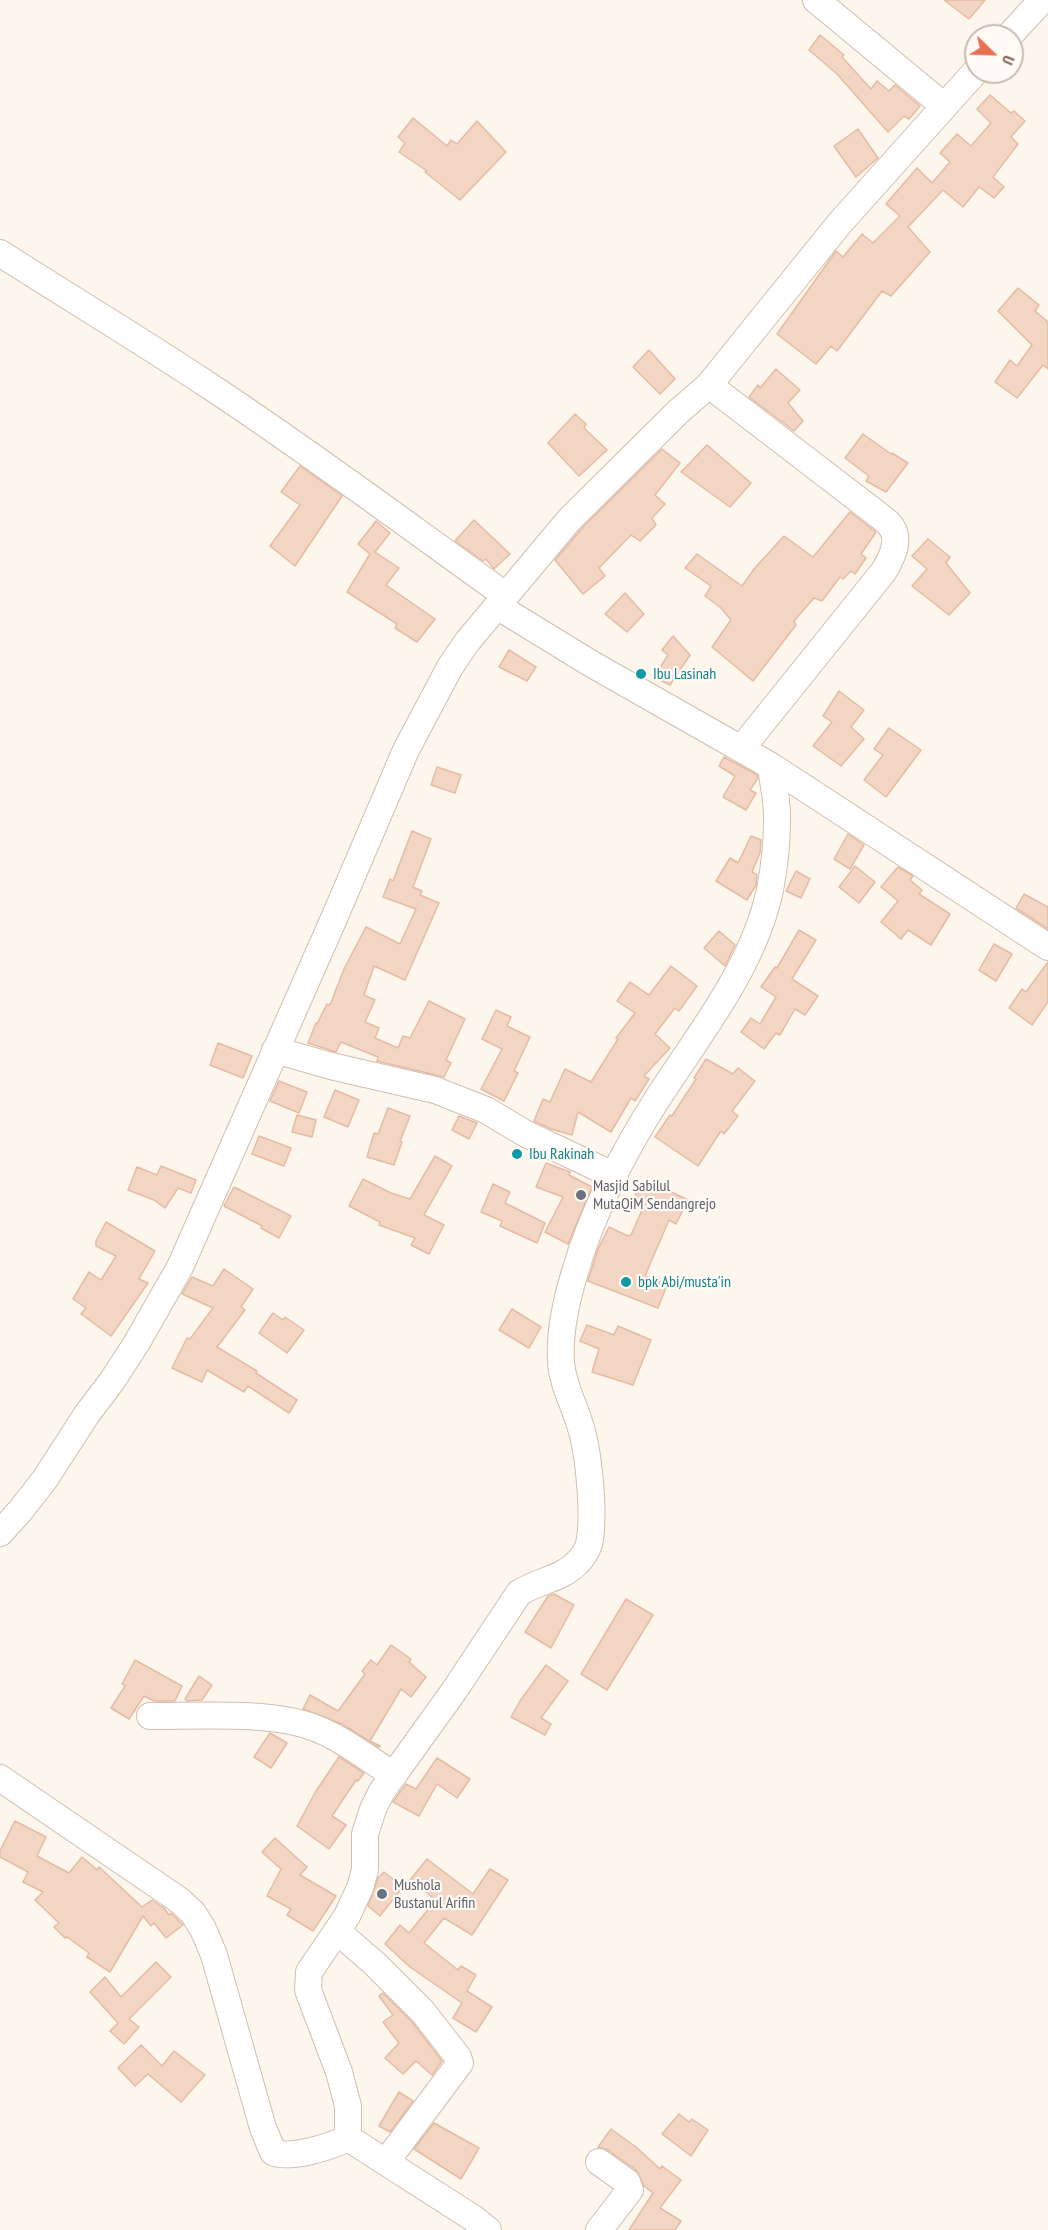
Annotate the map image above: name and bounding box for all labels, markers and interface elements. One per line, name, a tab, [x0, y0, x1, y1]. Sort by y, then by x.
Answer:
north arrow	[964, 24, 1024, 84]
text: U	[998, 53, 1020, 68]
place label: Ibu Lasinah	[653, 664, 716, 684]
marker: Ibu Lasinah	[634, 667, 648, 681]
place label: Ibu Rakinah	[529, 1144, 594, 1164]
marker: Ibu Rakinah	[510, 1147, 524, 1161]
place label: Masjid Sabilul MutaQiM Sendangrejo	[593, 1176, 716, 1214]
marker: Masjid Sabilul MutaQiM Sendangrejo	[574, 1188, 588, 1202]
place label: bpk Abi/musta'in	[638, 1272, 731, 1292]
marker: bpk Abi/musta'in	[619, 1275, 633, 1289]
place label: Mushola Bustanul Arifin	[394, 1875, 475, 1913]
marker: Mushola Bustanul Arifin	[375, 1887, 389, 1901]

